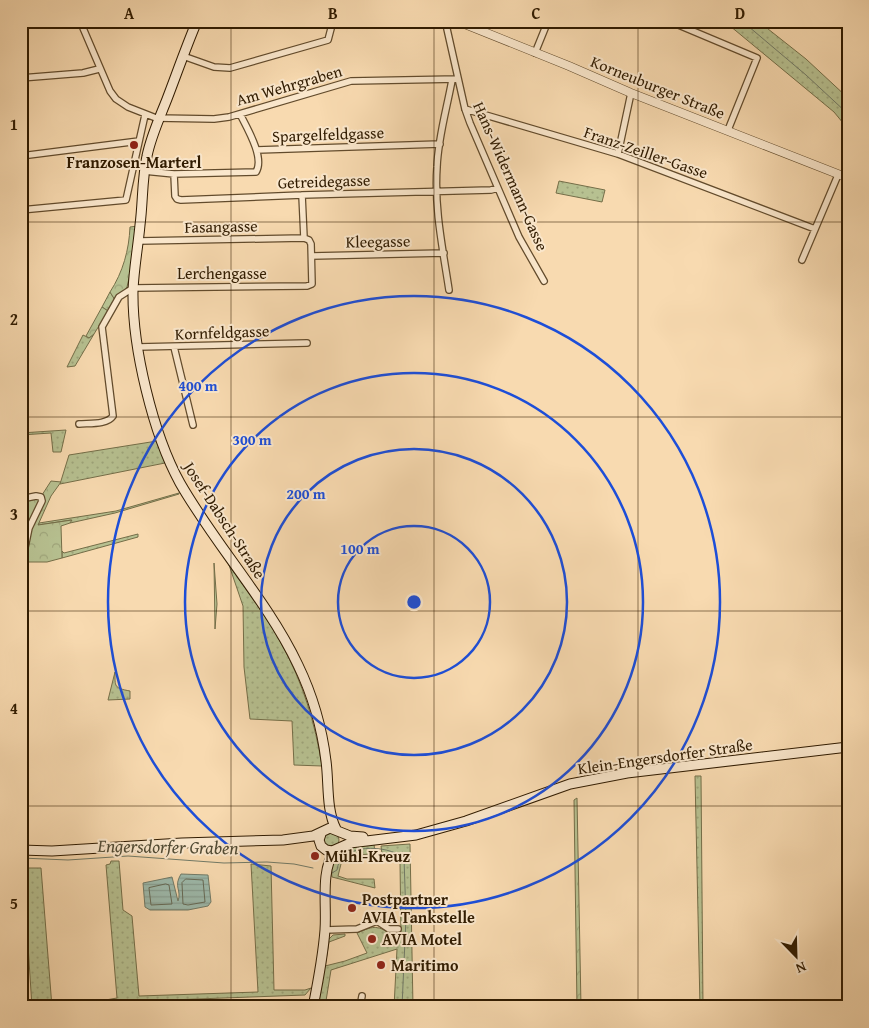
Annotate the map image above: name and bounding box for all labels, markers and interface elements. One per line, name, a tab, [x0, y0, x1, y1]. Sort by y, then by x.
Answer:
text: A	[124, 1, 135, 25]
text: B	[328, 1, 338, 25]
text: C	[531, 1, 541, 25]
text: D	[735, 1, 745, 25]
street label: Korneuburger Straße	[587, 49, 729, 125]
street label: Am Wehrgraben	[233, 58, 345, 112]
street label: Hans-Widermann-Gasse	[467, 98, 555, 254]
text: 1	[10, 112, 18, 136]
street label: Spargelfeldgasse	[272, 120, 384, 148]
street label: Franz-Zeiller-Gasse	[581, 120, 711, 184]
marker: Franzosen-Marterl	[128, 139, 140, 151]
place label: Franzosen-Marterl	[67, 150, 201, 174]
street label: Getreidegasse	[277, 167, 371, 195]
street label: Fasangasse	[184, 213, 258, 239]
street label: Kleegasse	[345, 228, 411, 254]
street label: Lerchengasse	[177, 261, 267, 285]
text: 2	[10, 307, 18, 331]
street label: Kornfeldgasse	[174, 318, 270, 346]
text: 400 m	[178, 375, 218, 396]
text: 300 m	[232, 429, 272, 450]
street label: Josef-Dabsch-Straße	[177, 455, 272, 583]
text: 200 m	[286, 483, 326, 504]
text: 3	[10, 502, 18, 526]
text: 100 m	[340, 538, 380, 559]
centre of rings	[405, 593, 423, 611]
text: 4	[10, 696, 18, 720]
street label: Klein-Engersdorfer Straße	[576, 732, 754, 780]
water label: Engersdorfer Graben	[96, 832, 239, 861]
place label: Mühl-Kreuz	[325, 844, 410, 868]
marker: Mühl-Kreuz	[309, 850, 321, 862]
place label: Postpartner AVIA Tankstelle	[362, 887, 475, 929]
text: 5	[10, 891, 18, 915]
marker: Postpartner AVIA Tankstelle	[346, 902, 358, 914]
place label: AVIA Motel	[382, 927, 462, 951]
north arrow	[772, 930, 822, 980]
marker: AVIA Motel	[366, 933, 378, 945]
place label: Maritimo	[391, 953, 459, 977]
text: N	[792, 957, 809, 979]
marker: Maritimo	[375, 959, 387, 971]

